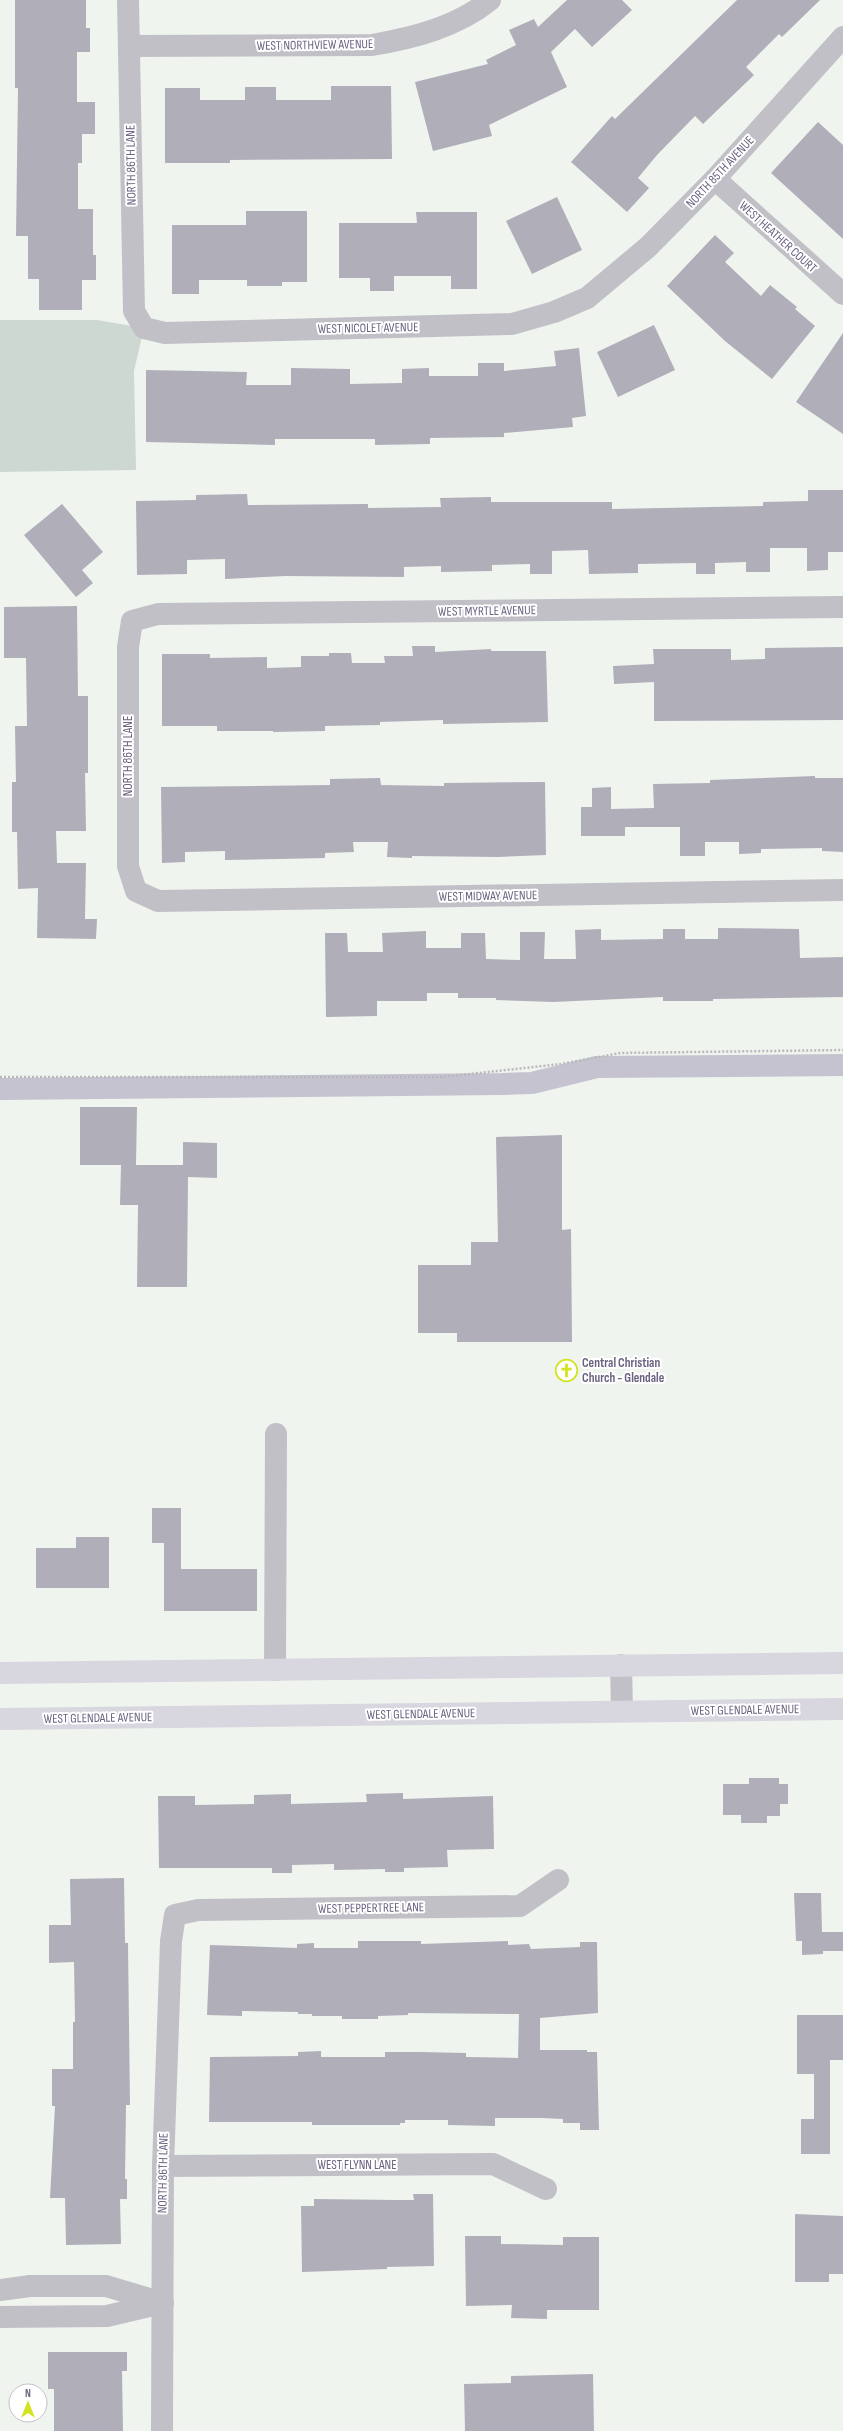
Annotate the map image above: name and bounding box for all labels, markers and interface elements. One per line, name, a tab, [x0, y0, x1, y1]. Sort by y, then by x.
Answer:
street label: WEST NORTHVIEW AVENUE	[257, 36, 373, 54]
street label: NORTH 86TH LANE	[122, 125, 140, 205]
street label: NORTH 85TH AVENUE	[683, 133, 757, 211]
street label: WEST HEATHER COURT	[736, 198, 820, 276]
street label: WEST NICOLET AVENUE	[317, 319, 419, 337]
street label: WEST MYRTLE AVENUE	[438, 602, 536, 620]
street label: NORTH 86TH LANE	[120, 716, 136, 796]
street label: WEST MIDWAY AVENUE	[438, 887, 538, 905]
place label: Central Christian Church - Glendale	[582, 1355, 665, 1386]
church icon: Central Christian Church - Glendale	[554, 1357, 580, 1383]
street label: WEST GLENDALE AVENUE	[690, 1701, 800, 1719]
street label: WEST GLENDALE AVENUE	[366, 1705, 476, 1723]
street label: WEST GLENDALE AVENUE	[43, 1709, 153, 1727]
street label: WEST PEPPERTREE LANE	[318, 1899, 424, 1917]
street label: NORTH 86TH LANE	[154, 2133, 172, 2213]
street label: WEST FLYNN LANE	[317, 2157, 397, 2173]
north arrow	[8, 2383, 48, 2423]
text: N	[25, 2387, 31, 2400]

